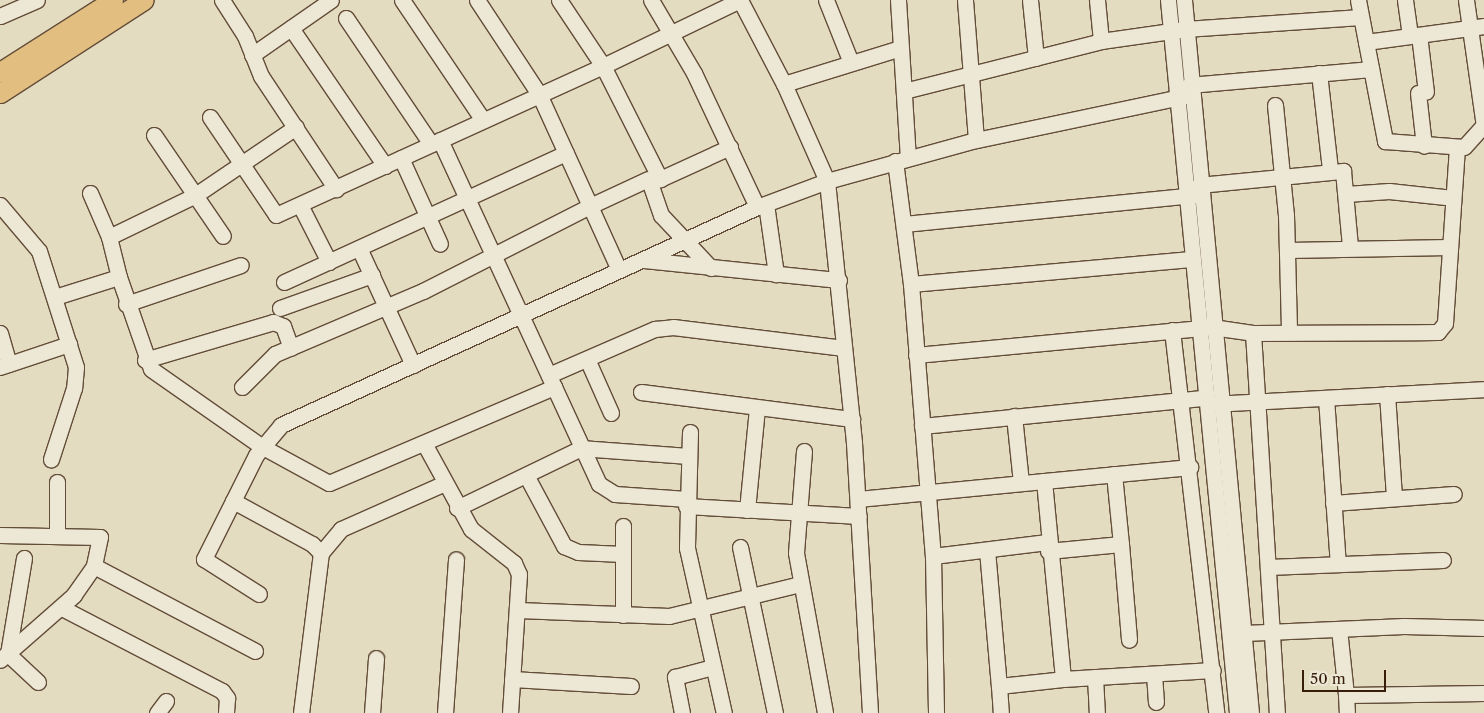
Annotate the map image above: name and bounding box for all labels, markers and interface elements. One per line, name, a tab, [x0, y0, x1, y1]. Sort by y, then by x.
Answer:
scale bar	[1304, 660, 1388, 692]
text: 50 m	[1310, 669, 1346, 688]

